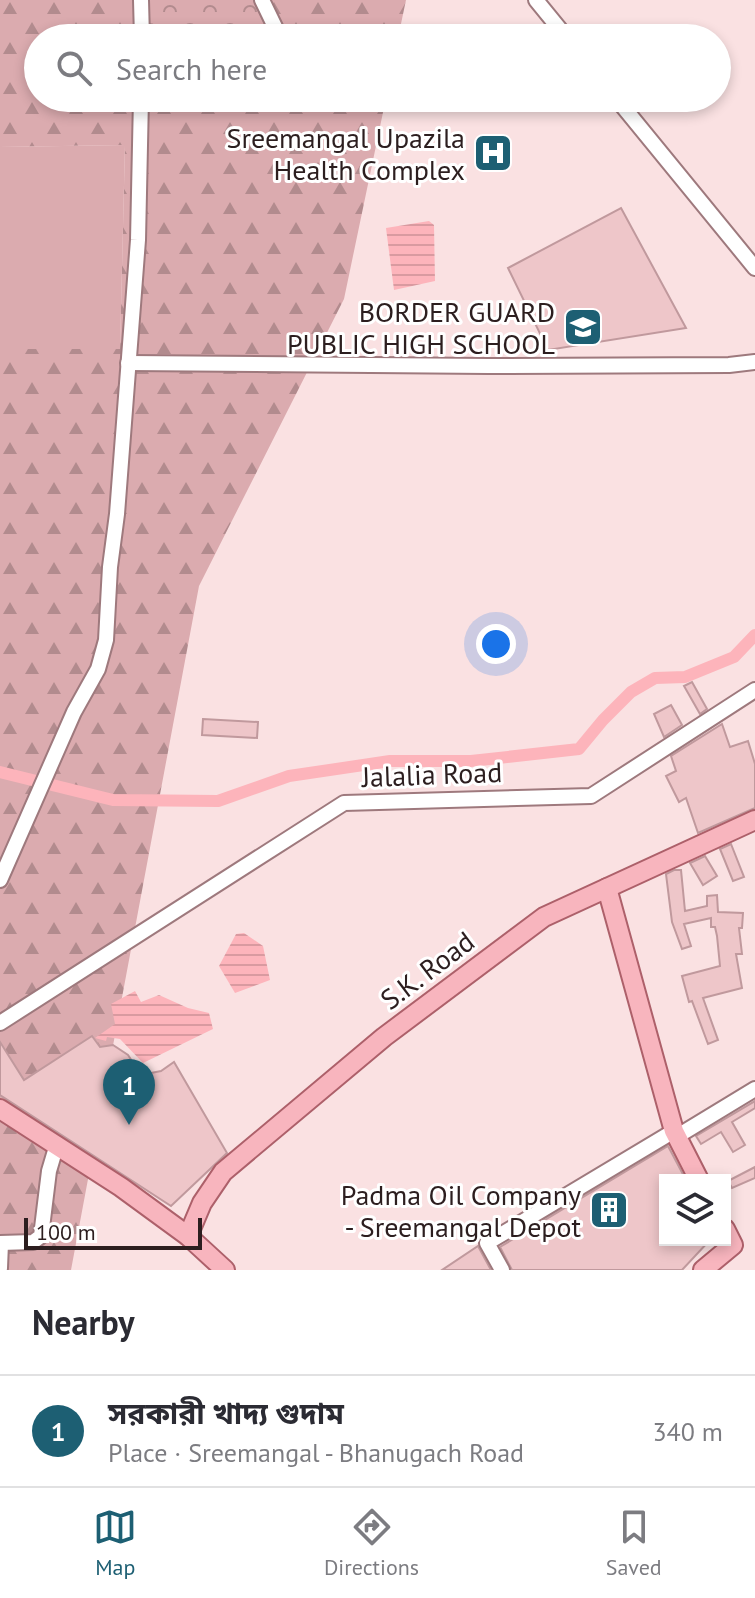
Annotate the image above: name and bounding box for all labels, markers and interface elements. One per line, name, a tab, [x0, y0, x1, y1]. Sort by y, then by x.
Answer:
search box	[24, 24, 731, 112]
icon: search	[52, 46, 96, 90]
text: Search here	[116, 49, 267, 88]
place label: Sreemangal Upazila Health Complex	[227, 119, 465, 188]
hospital icon: Sreemangal Upazila Health Complex	[472, 132, 514, 174]
place label: BORDER GUARD PUBLIC HIGH SCHOOL	[287, 293, 555, 362]
school or university icon: BORDER GUARD PUBLIC HIGH SCHOOL	[562, 306, 604, 348]
your location	[476, 624, 516, 664]
street label: Jalalia Road	[360, 753, 503, 795]
street label: S.K. Road	[373, 923, 481, 1017]
pin: 1	[103, 1059, 155, 1125]
map controls	[659, 1174, 731, 1246]
button: layers	[659, 1174, 731, 1246]
place label: Padma Oil Company - Sreemangal Depot	[341, 1176, 582, 1245]
building icon: Padma Oil Company - Sreemangal Depot	[588, 1189, 630, 1231]
scale bar	[24, 1214, 202, 1250]
text: 100 m	[36, 1218, 96, 1246]
text: Nearby	[32, 1300, 134, 1344]
text: সরকারী খাদ্য গুদাম	[108, 1393, 344, 1432]
text: 1	[51, 1415, 65, 1448]
text: 340 m	[652, 1415, 723, 1448]
text: Place · Sreemangal - Bhanugach Road	[108, 1436, 524, 1469]
tab: Map	[93, 1505, 137, 1581]
tab: Directions	[324, 1505, 419, 1581]
tab: Saved	[606, 1505, 662, 1581]

